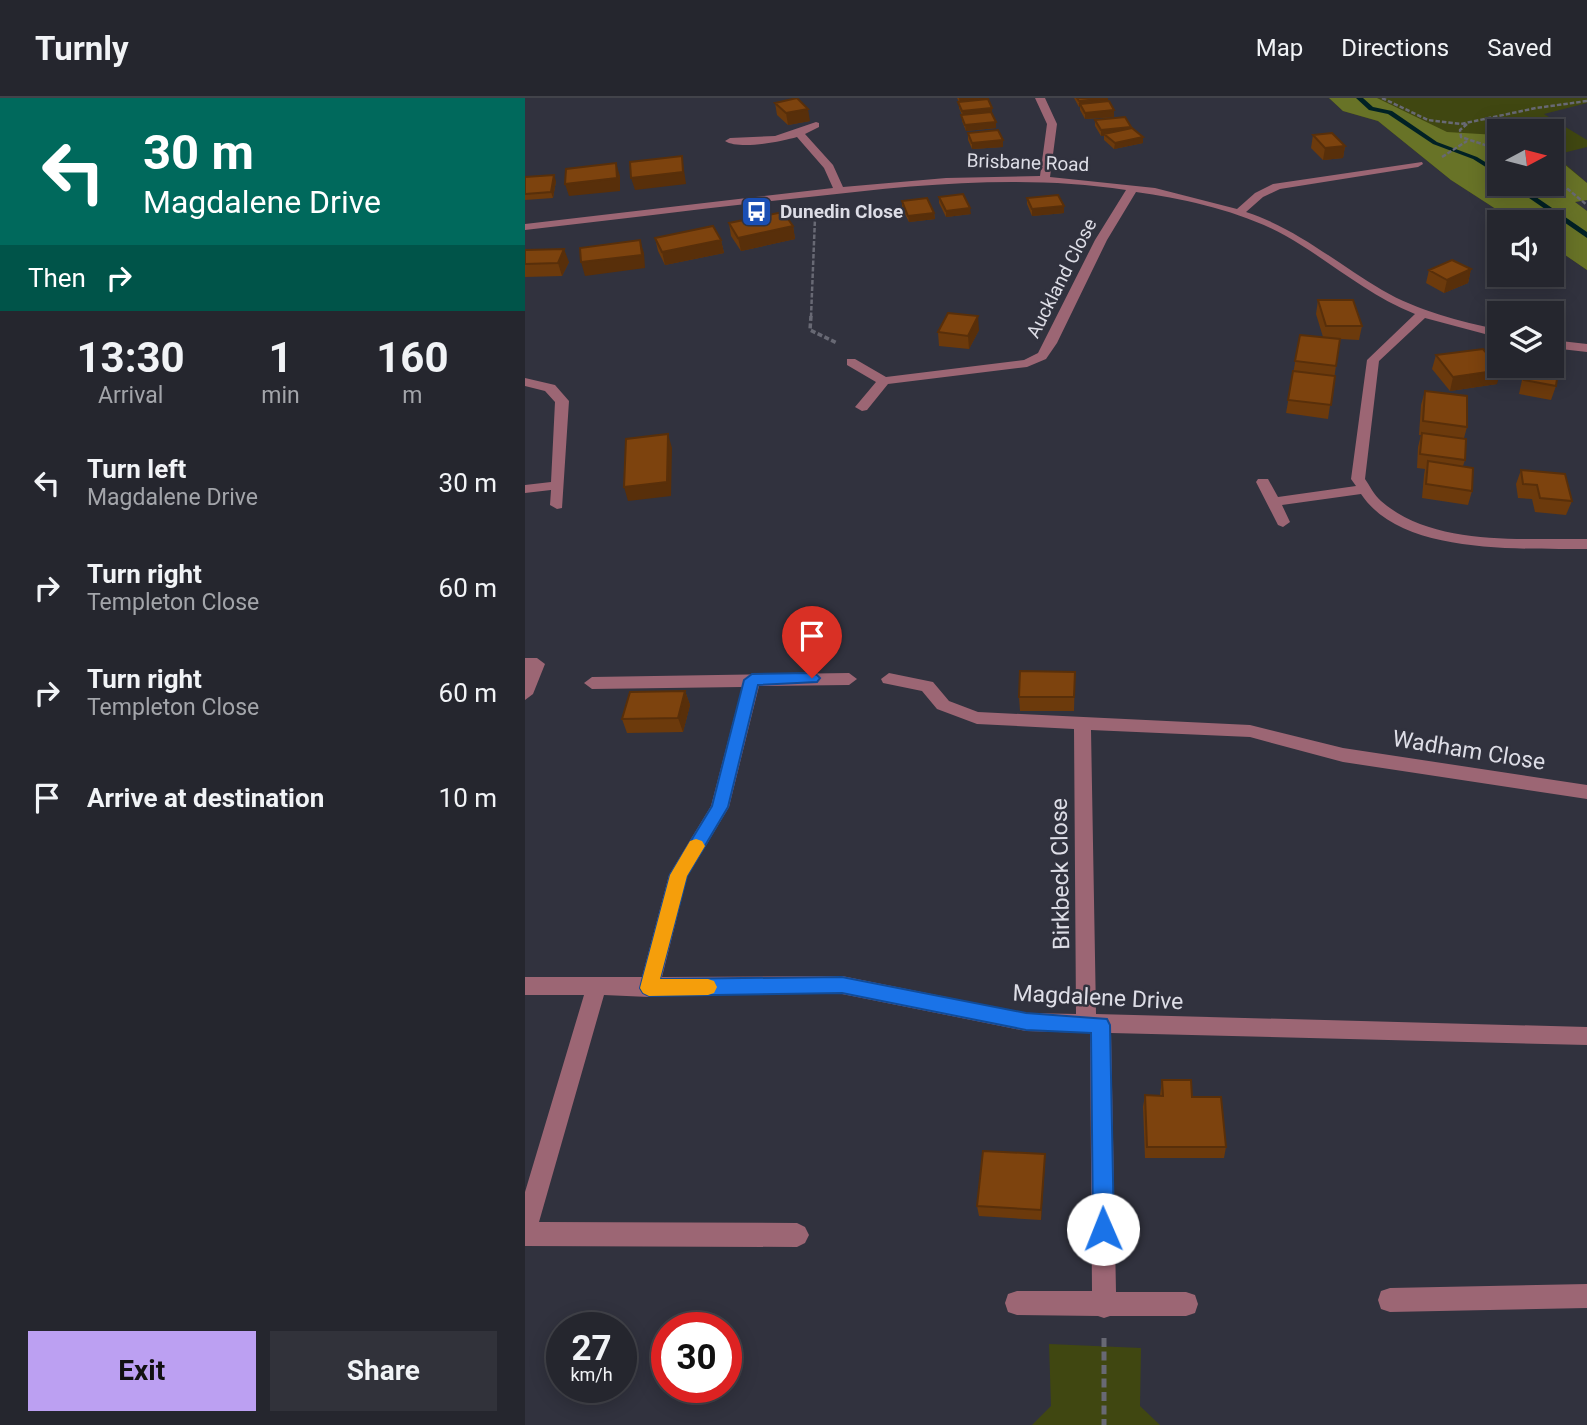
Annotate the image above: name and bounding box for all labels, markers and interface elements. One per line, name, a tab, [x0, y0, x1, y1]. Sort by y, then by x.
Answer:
text: Turnly	[35, 29, 129, 68]
text: Map	[1256, 34, 1303, 62]
text: Directions	[1341, 34, 1449, 62]
text: Saved	[1487, 34, 1552, 62]
north arrow	[1487, 119, 1565, 196]
map controls	[1487, 119, 1564, 378]
text: 30 m	[143, 124, 254, 181]
icon: left	[28, 126, 119, 217]
street label: Brisbane Road	[966, 149, 1090, 176]
text: Magdalene Drive	[143, 183, 381, 221]
bus stop icon: Dunedin Close	[740, 194, 774, 228]
place label: Dunedin Close	[780, 200, 903, 223]
button: sound	[1487, 210, 1564, 287]
street label: Auckland Close	[1021, 215, 1101, 342]
icon: right	[100, 259, 138, 297]
text: Then	[28, 263, 86, 293]
button: layers	[1487, 301, 1564, 378]
text: 13:30	[77, 333, 185, 382]
text: 1	[268, 333, 293, 382]
text: 160	[376, 333, 449, 382]
text: Arrival	[98, 382, 163, 409]
text: min	[261, 382, 300, 409]
text: m	[402, 382, 422, 409]
text: Turn left	[87, 454, 186, 484]
icon: left	[28, 464, 66, 502]
text: 30 m	[439, 468, 497, 498]
text: Magdalene Drive	[87, 484, 258, 511]
text: Turn right	[87, 559, 202, 589]
icon: right	[28, 569, 66, 607]
text: 60 m	[439, 573, 497, 603]
text: Templeton Close	[87, 589, 259, 616]
pin	[782, 606, 842, 678]
icon: arrive	[793, 617, 831, 655]
text: Turn right	[87, 664, 202, 694]
icon: right	[28, 674, 66, 712]
text: 60 m	[439, 678, 497, 708]
text: Templeton Close	[87, 694, 259, 721]
street label: Wadham Close	[1391, 725, 1547, 776]
icon: arrive	[28, 779, 66, 817]
text: Arrive at destination	[87, 783, 324, 813]
text: 10 m	[439, 783, 497, 813]
street label: Birkbeck Close	[1046, 798, 1075, 950]
street label: Magdalene Drive	[1012, 980, 1184, 1015]
position arrow	[1066, 1192, 1140, 1266]
speed limit sign: 30	[651, 1312, 742, 1403]
text: 27	[571, 1328, 612, 1369]
button: Exit	[28, 1331, 256, 1411]
button: Share	[270, 1331, 497, 1411]
text: km/h	[570, 1364, 613, 1385]

